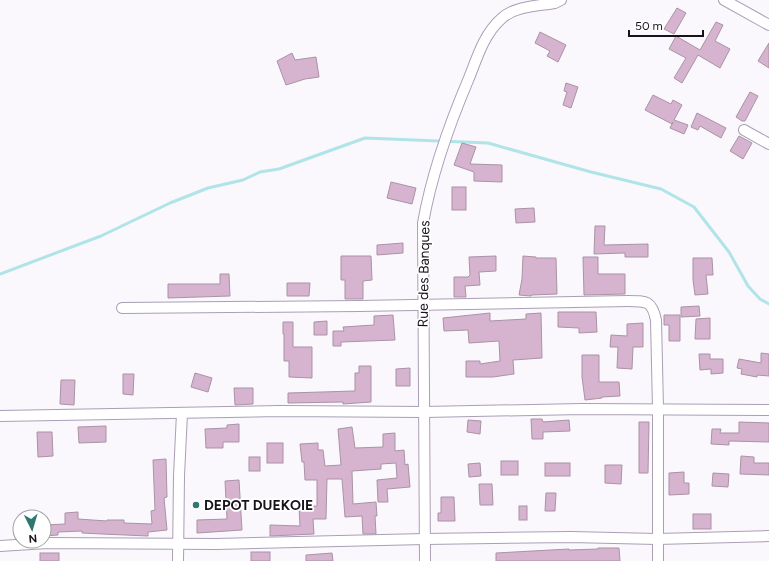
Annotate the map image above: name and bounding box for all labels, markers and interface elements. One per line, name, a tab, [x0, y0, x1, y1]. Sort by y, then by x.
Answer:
scale bar	[629, 12, 703, 38]
text: 50 m	[635, 19, 663, 33]
street label: Rue des Banques	[415, 220, 433, 328]
place label: DEPOT DUEKOIE	[204, 497, 313, 514]
marker: DEPOT DUEKOIE	[191, 500, 201, 510]
north arrow	[12, 509, 52, 549]
text: N	[28, 532, 38, 545]

